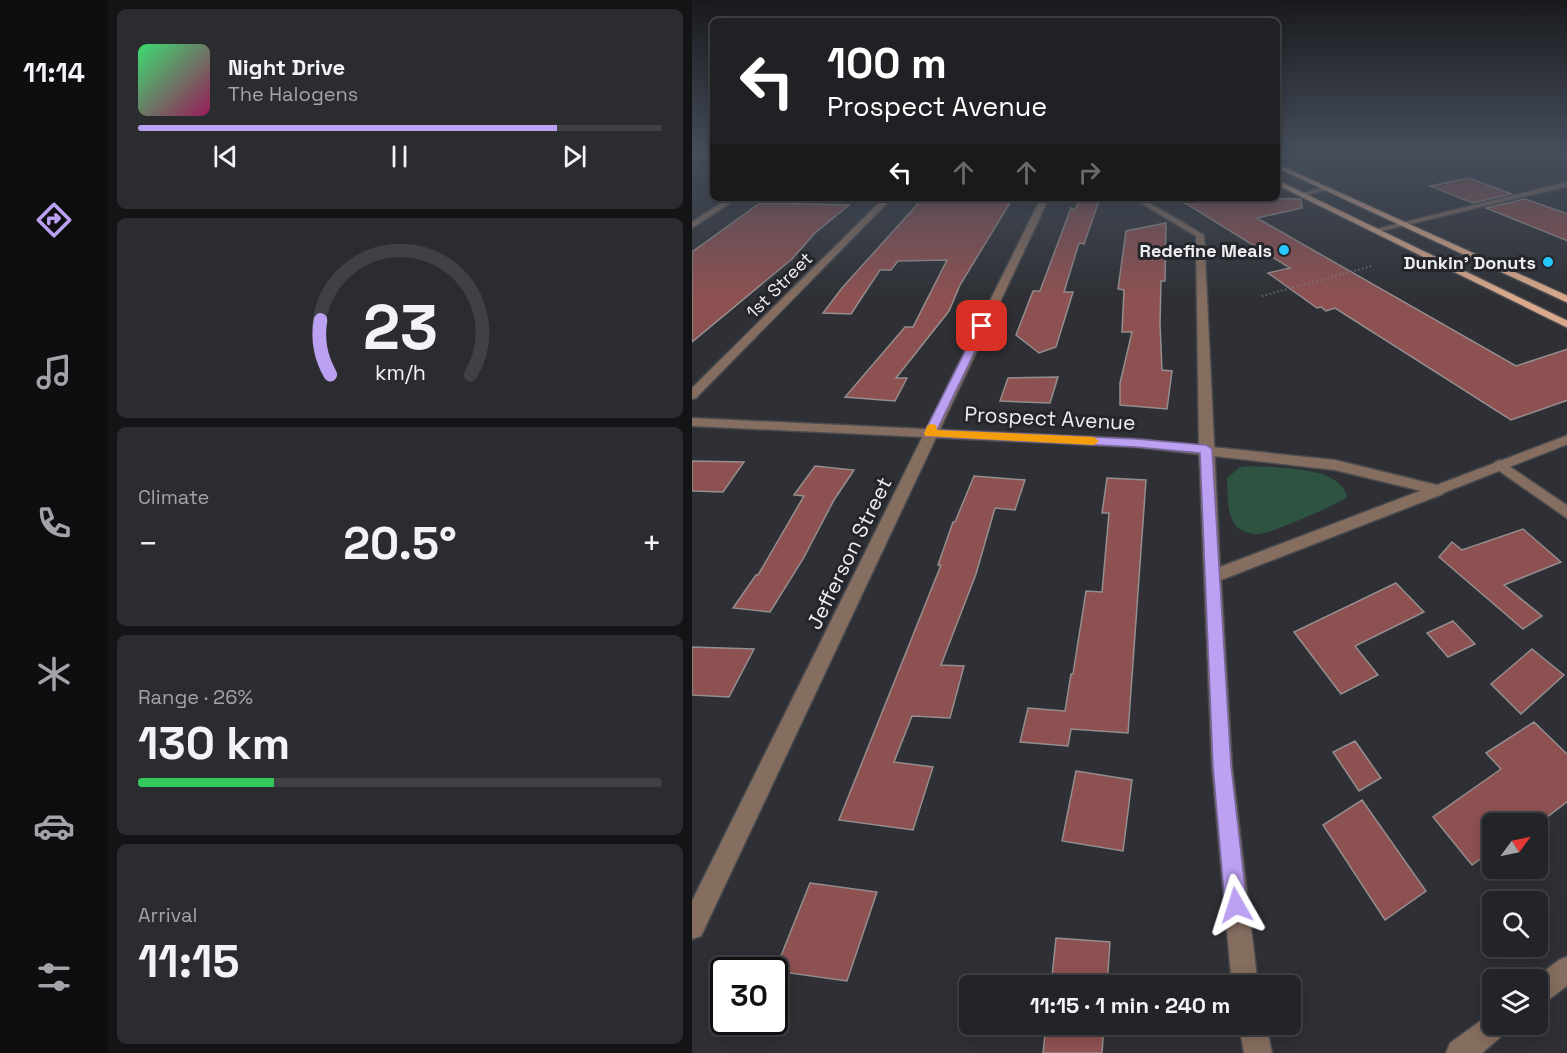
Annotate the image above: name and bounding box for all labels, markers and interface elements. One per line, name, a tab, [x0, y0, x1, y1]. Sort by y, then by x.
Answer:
text: 100 m	[827, 37, 947, 90]
icon: left	[728, 42, 806, 120]
text: Night Drive	[228, 53, 345, 81]
text: 11:14	[23, 55, 85, 90]
text: The Halogens	[228, 81, 358, 107]
text: Prospect Avenue	[827, 89, 1047, 124]
icon: previous	[209, 140, 242, 173]
icon: pause	[383, 140, 416, 173]
icon: next	[558, 140, 591, 173]
icon: left	[884, 156, 917, 189]
icon: ahead	[947, 156, 980, 189]
icon: ahead	[1010, 156, 1043, 189]
icon: right	[1073, 156, 1106, 189]
icon: directions	[33, 199, 75, 241]
place label: Redefine Meals	[1140, 239, 1272, 262]
marker: Redefine Meals	[1277, 243, 1291, 257]
street label: 1st Street	[741, 247, 817, 323]
place label: Dunkin' Donuts	[1404, 251, 1536, 274]
marker: Dunkin' Donuts	[1541, 255, 1555, 269]
text: 23	[362, 288, 437, 367]
pin	[956, 300, 1007, 351]
icon: arrive	[965, 309, 998, 342]
icon: music	[33, 351, 75, 393]
text: km/h	[374, 359, 426, 386]
street label: Prospect Avenue	[964, 400, 1136, 436]
street label: Jefferson Street	[800, 472, 898, 634]
text: Climate	[138, 484, 209, 510]
icon: phone	[33, 502, 75, 544]
text: 20.5°	[343, 515, 457, 572]
text: −	[138, 523, 158, 565]
text: +	[642, 523, 662, 565]
icon: climate	[33, 653, 75, 695]
text: Range · 26%	[138, 684, 253, 710]
text: 130 km	[138, 715, 290, 772]
icon: car	[33, 805, 75, 847]
north arrow	[1482, 813, 1548, 879]
map controls	[1482, 813, 1548, 1035]
position arrow	[1204, 873, 1268, 937]
button: search	[1482, 891, 1548, 957]
text: Arrival	[138, 902, 197, 928]
text: 11:15	[138, 933, 239, 990]
icon: filters	[33, 956, 75, 998]
speed limit sign: 30	[710, 957, 788, 1035]
button: layers	[1482, 969, 1548, 1035]
text: 11:15 · 1 min · 240 m	[1030, 991, 1230, 1019]

